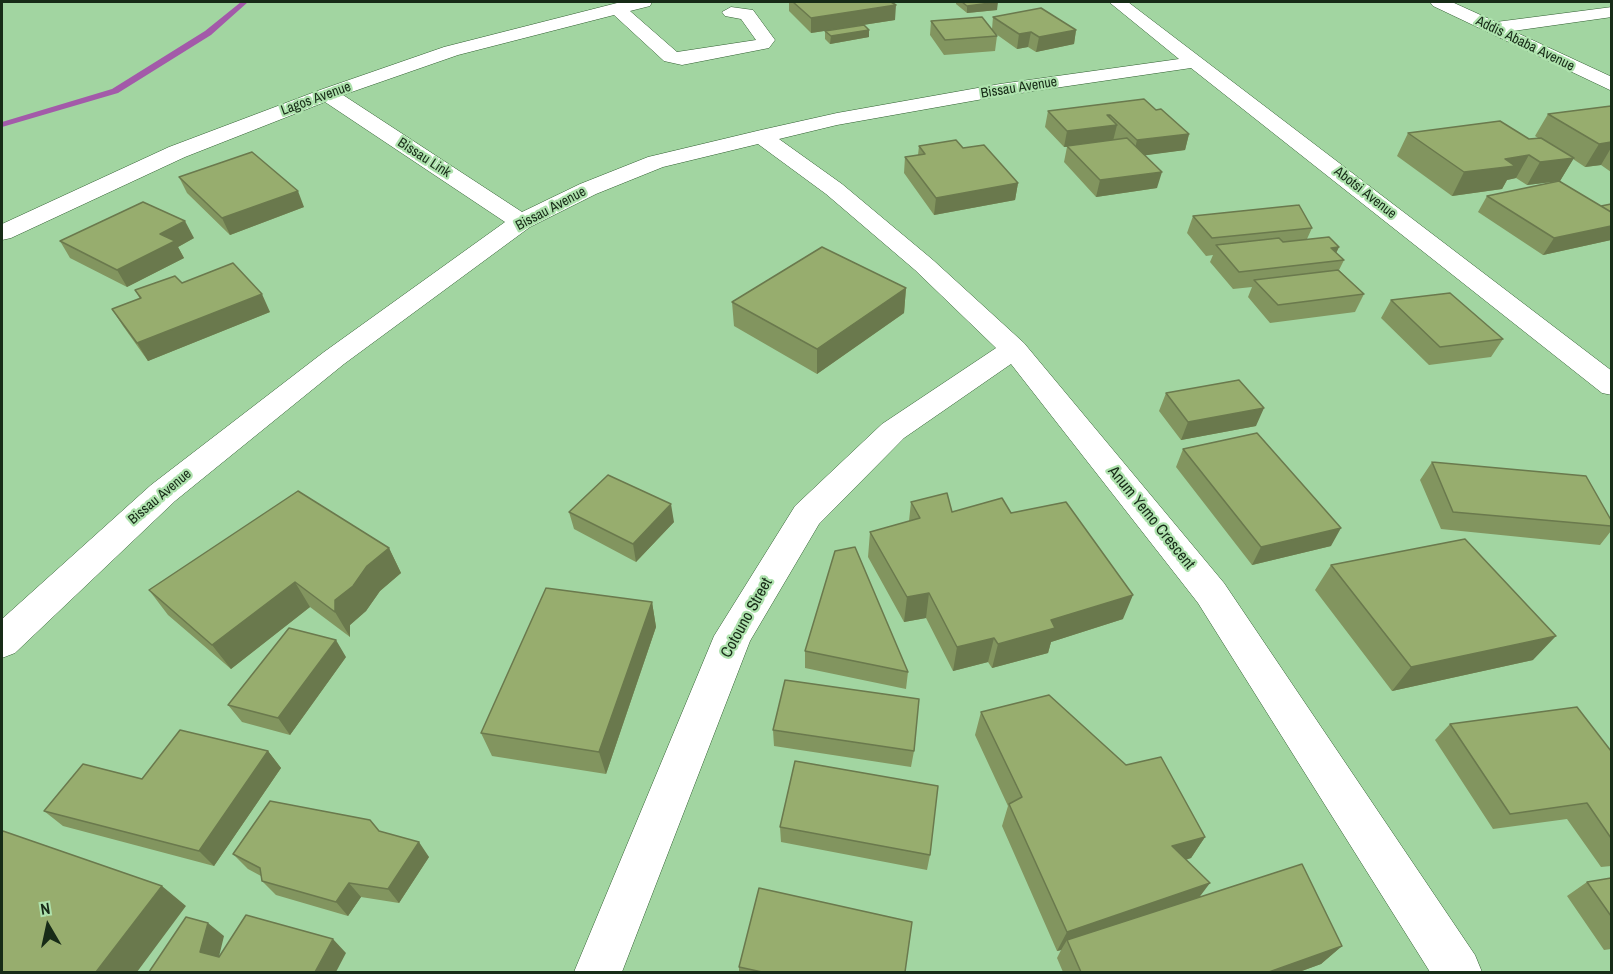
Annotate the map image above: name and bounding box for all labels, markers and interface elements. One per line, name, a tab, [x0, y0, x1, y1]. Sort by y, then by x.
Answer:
street label: Addis Ababa Avenue	[1473, 13, 1577, 75]
street label: Bissau Avenue	[980, 74, 1058, 102]
street label: Lagos Avenue	[279, 79, 353, 119]
street label: Bissau Link	[394, 135, 454, 181]
street label: Abotsi Avenue	[1330, 163, 1400, 223]
street label: Bissau Avenue	[513, 184, 589, 234]
street label: Anum Yemo Crescent	[1103, 462, 1199, 574]
street label: Bissau Avenue	[125, 466, 195, 528]
street label: Cotouno Street	[717, 575, 777, 661]
north arrow	[18, 896, 78, 956]
text: N	[39, 897, 52, 920]

